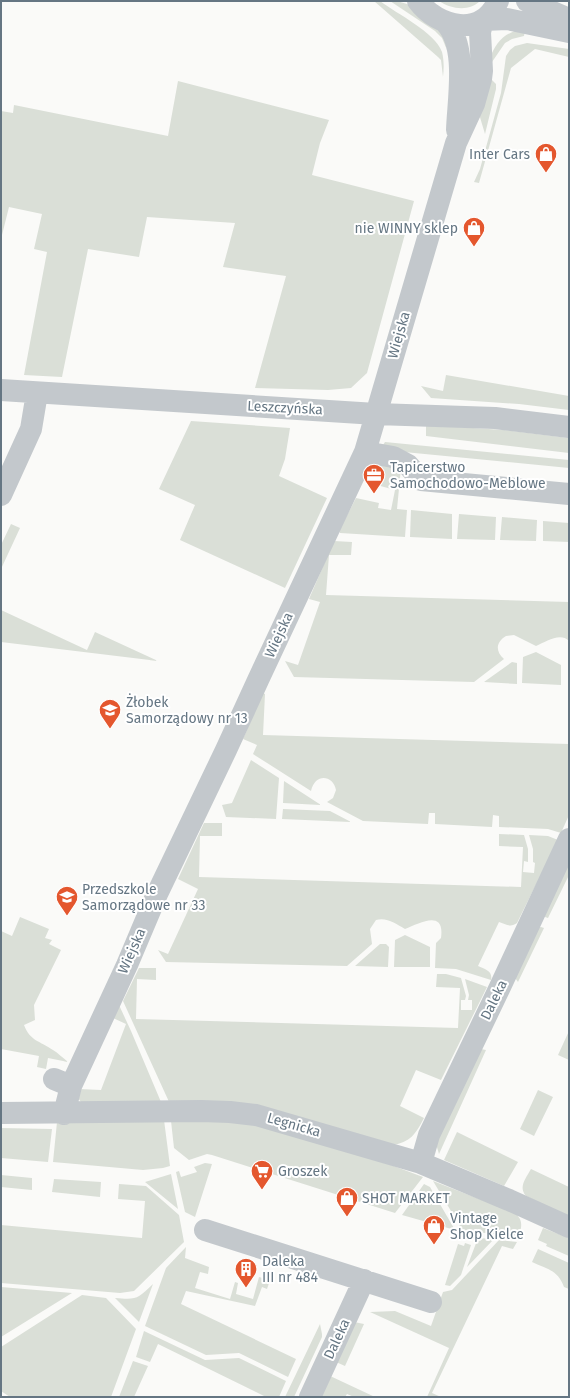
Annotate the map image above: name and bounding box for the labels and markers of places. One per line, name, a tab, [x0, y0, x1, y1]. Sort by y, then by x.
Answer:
shop icon: Inter Cars	[533, 141, 559, 174]
place label: Inter Cars	[469, 146, 530, 163]
shop icon: nie WINNY sklep	[461, 215, 487, 248]
place label: nie WINNY sklep	[355, 220, 458, 237]
place label: Tapicerstwo Samochodowo-Meblowe	[390, 459, 546, 492]
office icon: Tapicerstwo Samochodowo-Meblowe	[361, 462, 387, 495]
place label: Żłobek Samorządowy nr 13	[126, 693, 248, 727]
school or university icon: Żłobek Samorządowy nr 13	[97, 697, 123, 730]
place label: Przedszkole Samorządowe nr 33	[82, 881, 205, 914]
school or university icon: Przedszkole Samorządowe nr 33	[54, 884, 80, 917]
supermarket icon: Groszek	[249, 1158, 275, 1191]
place label: Groszek	[278, 1163, 328, 1180]
shop icon: SHOT MARKET	[334, 1185, 360, 1218]
place label: SHOT MARKET	[362, 1190, 450, 1207]
place label: Vintage Shop Kielce	[450, 1210, 524, 1243]
shop icon: Vintage Shop Kielce	[421, 1213, 447, 1246]
place label: Daleka III nr 484	[262, 1253, 319, 1286]
building icon: Daleka III nr 484	[233, 1256, 259, 1289]

